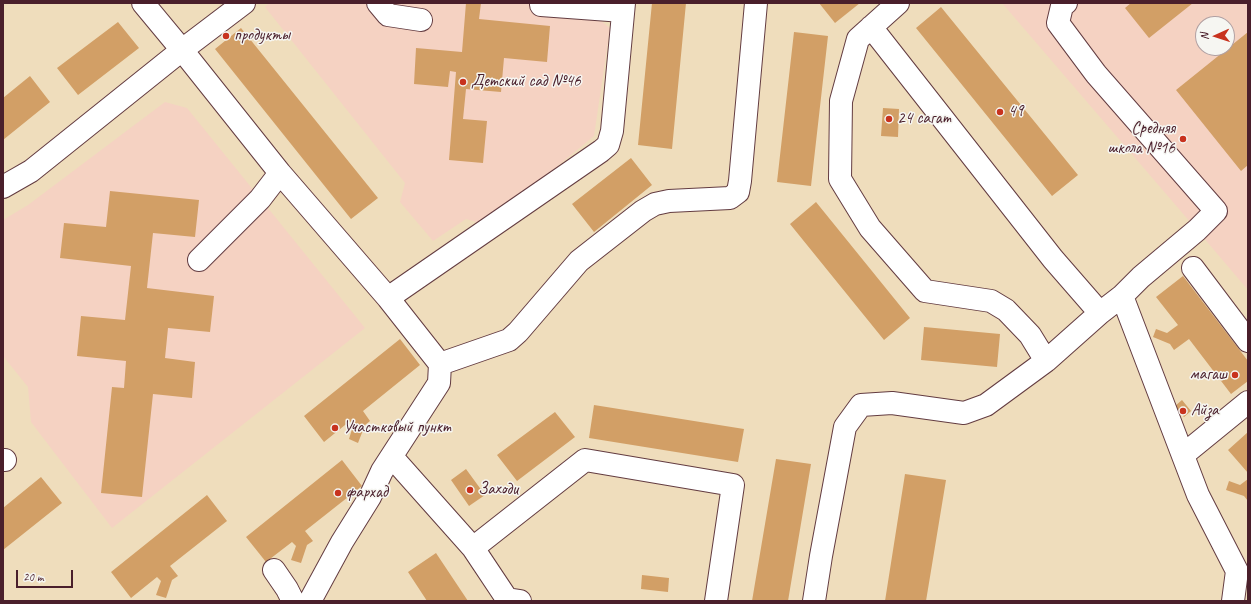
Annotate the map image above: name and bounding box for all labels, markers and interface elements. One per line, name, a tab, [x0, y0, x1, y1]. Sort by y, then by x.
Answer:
north arrow	[1195, 16, 1235, 56]
place label: продукты	[234, 26, 290, 46]
marker: продукты	[221, 31, 231, 41]
text: N	[1197, 33, 1211, 40]
place label: Детский сад №46	[471, 72, 581, 92]
marker: Детский сад №46	[458, 77, 468, 87]
place label: 49	[1008, 102, 1023, 122]
marker: 49	[995, 107, 1005, 117]
place label: 24 сагат	[897, 109, 951, 129]
marker: 24 сагат	[884, 114, 894, 124]
place label: Средняя школа №16	[1107, 119, 1175, 159]
marker: Средняя школа №16	[1178, 134, 1188, 144]
place label: магаш	[1190, 365, 1227, 385]
marker: магаш	[1230, 370, 1240, 380]
place label: Айза	[1191, 401, 1219, 421]
marker: Айза	[1178, 406, 1188, 416]
place label: Участковый пункт	[343, 418, 450, 438]
marker: Участковый пункт	[330, 423, 340, 433]
place label: Заходи	[478, 480, 518, 500]
place label: фархад	[346, 483, 388, 503]
marker: Заходи	[465, 485, 475, 495]
marker: фархад	[333, 488, 343, 498]
scale bar	[18, 562, 75, 588]
text: 20 m	[23, 569, 43, 585]

